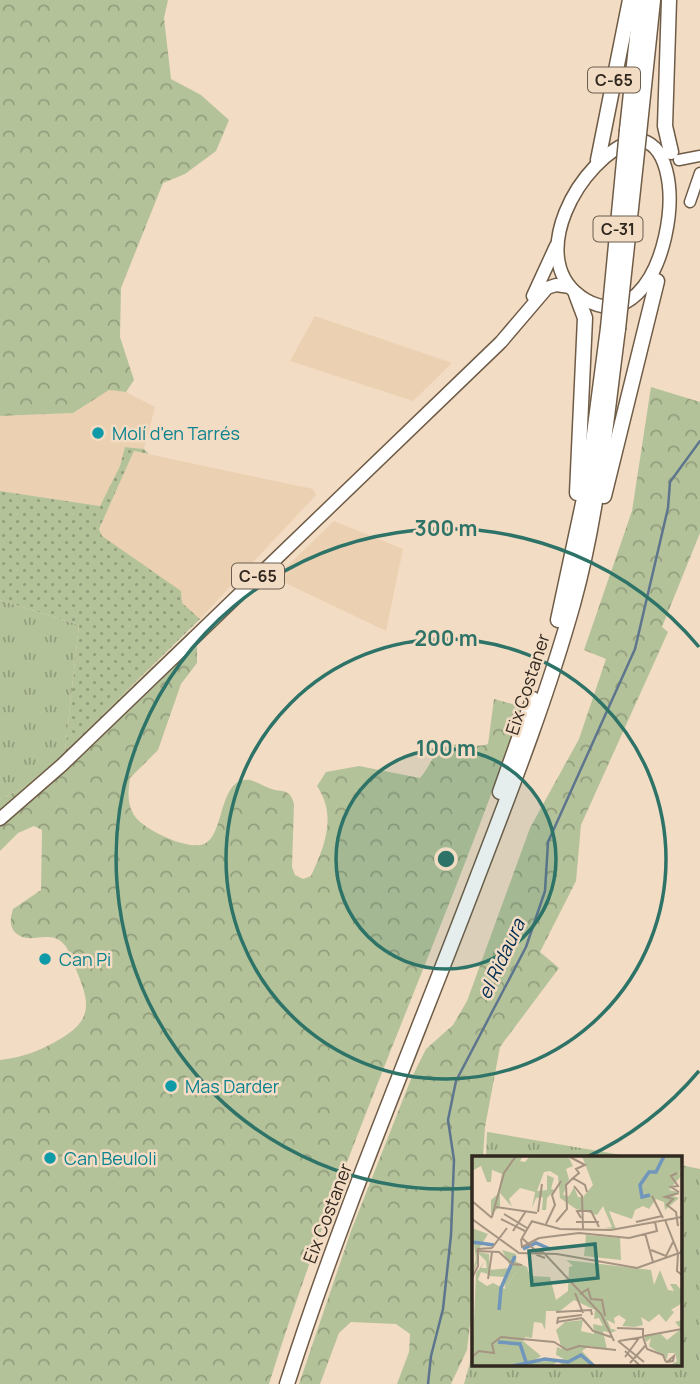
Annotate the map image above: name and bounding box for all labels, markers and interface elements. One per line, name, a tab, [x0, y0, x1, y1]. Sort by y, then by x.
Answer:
road number: C-65	[588, 68, 640, 92]
road number: C-31	[594, 216, 642, 242]
place label: Molí d'en Tarrés	[112, 421, 240, 445]
marker: Molí d'en Tarrés	[90, 425, 106, 441]
text: 300 m	[415, 514, 477, 542]
road number: C-65	[232, 564, 284, 589]
text: 200 m	[414, 624, 478, 652]
street label: Eix Costaner	[499, 630, 555, 738]
text: 100 m	[416, 734, 476, 762]
centre of rings	[434, 847, 458, 871]
water label: el Ridaura	[471, 913, 532, 1003]
place label: Can Pi	[59, 947, 111, 971]
marker: Can Pi	[37, 951, 53, 967]
place label: Mas Darder	[185, 1074, 280, 1098]
marker: Mas Darder	[163, 1078, 179, 1094]
place label: Can Beuloli	[64, 1146, 157, 1170]
marker: Can Beuloli	[42, 1150, 58, 1166]
inset map	[472, 1156, 682, 1366]
street label: Eix Costaner	[297, 1159, 357, 1266]

